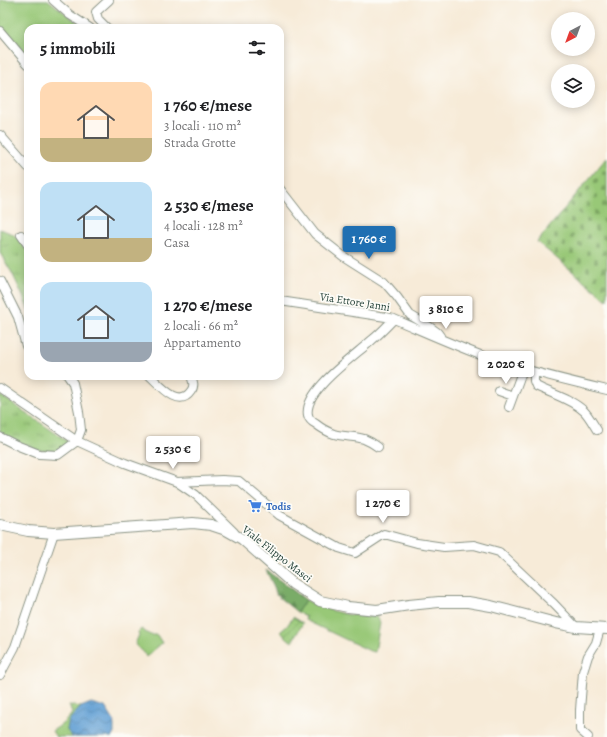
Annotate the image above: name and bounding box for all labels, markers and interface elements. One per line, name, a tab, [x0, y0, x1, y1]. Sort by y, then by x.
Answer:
north arrow	[551, 12, 595, 56]
map controls	[551, 12, 595, 108]
text: 5 immobili	[40, 37, 116, 60]
icon: filters	[246, 37, 268, 59]
button: layers	[551, 64, 595, 108]
text: 1 760 €/mese	[164, 94, 252, 117]
icon: home	[72, 98, 120, 146]
text: 3 locali · 110 m²	[164, 117, 241, 134]
text: Strada Grotte	[164, 134, 236, 151]
text: 2 530 €/mese	[164, 194, 254, 217]
icon: home	[72, 198, 120, 246]
text: 4 locali · 128 m²	[164, 217, 243, 234]
pin: 1 760 €	[332, 226, 406, 260]
text: 1 760 €	[352, 230, 386, 247]
text: Casa	[164, 234, 189, 251]
street label: Via Ettore Janni	[318, 289, 391, 315]
text: 1 270 €/mese	[164, 294, 252, 317]
pin: 3 810 €	[409, 296, 483, 330]
icon: home	[72, 298, 120, 346]
text: 3 810 €	[428, 300, 464, 317]
text: 2 locali · 66 m²	[164, 317, 238, 334]
text: Appartamento	[164, 334, 241, 351]
pin: 2 020 €	[469, 351, 543, 385]
text: 2 020 €	[487, 355, 525, 372]
pin: 2 530 €	[136, 436, 210, 470]
text: 2 530 €	[155, 440, 191, 457]
pin: 1 270 €	[346, 490, 420, 524]
text: 1 270 €	[365, 494, 401, 511]
supermarket icon: Todis	[247, 498, 263, 514]
place label: Todis	[266, 499, 292, 514]
street label: Viale Filippo Masci	[238, 521, 315, 586]

